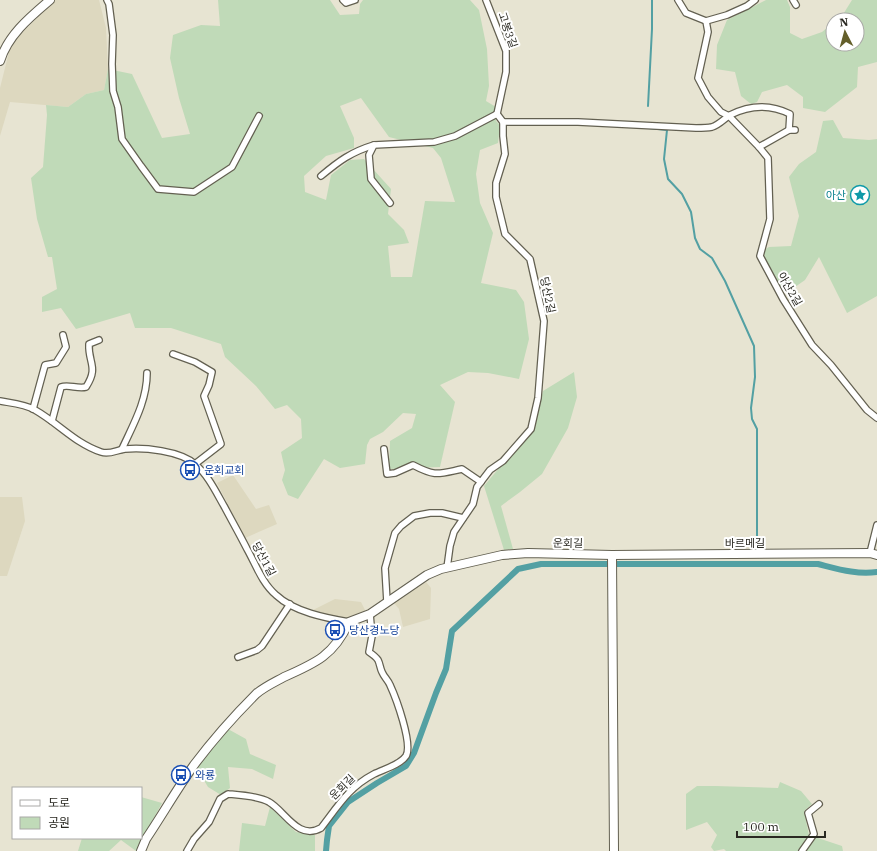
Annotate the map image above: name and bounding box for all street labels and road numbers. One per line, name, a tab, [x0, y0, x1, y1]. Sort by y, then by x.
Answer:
street label: 고봉3길	[495, 10, 521, 50]
street label: 아산2길	[775, 269, 805, 309]
street label: 당산2길	[537, 275, 559, 315]
street label: 운회길	[553, 536, 583, 550]
street label: 바르메길	[725, 536, 765, 550]
street label: 당산1길	[249, 539, 279, 579]
street label: 운회길	[326, 771, 358, 803]

